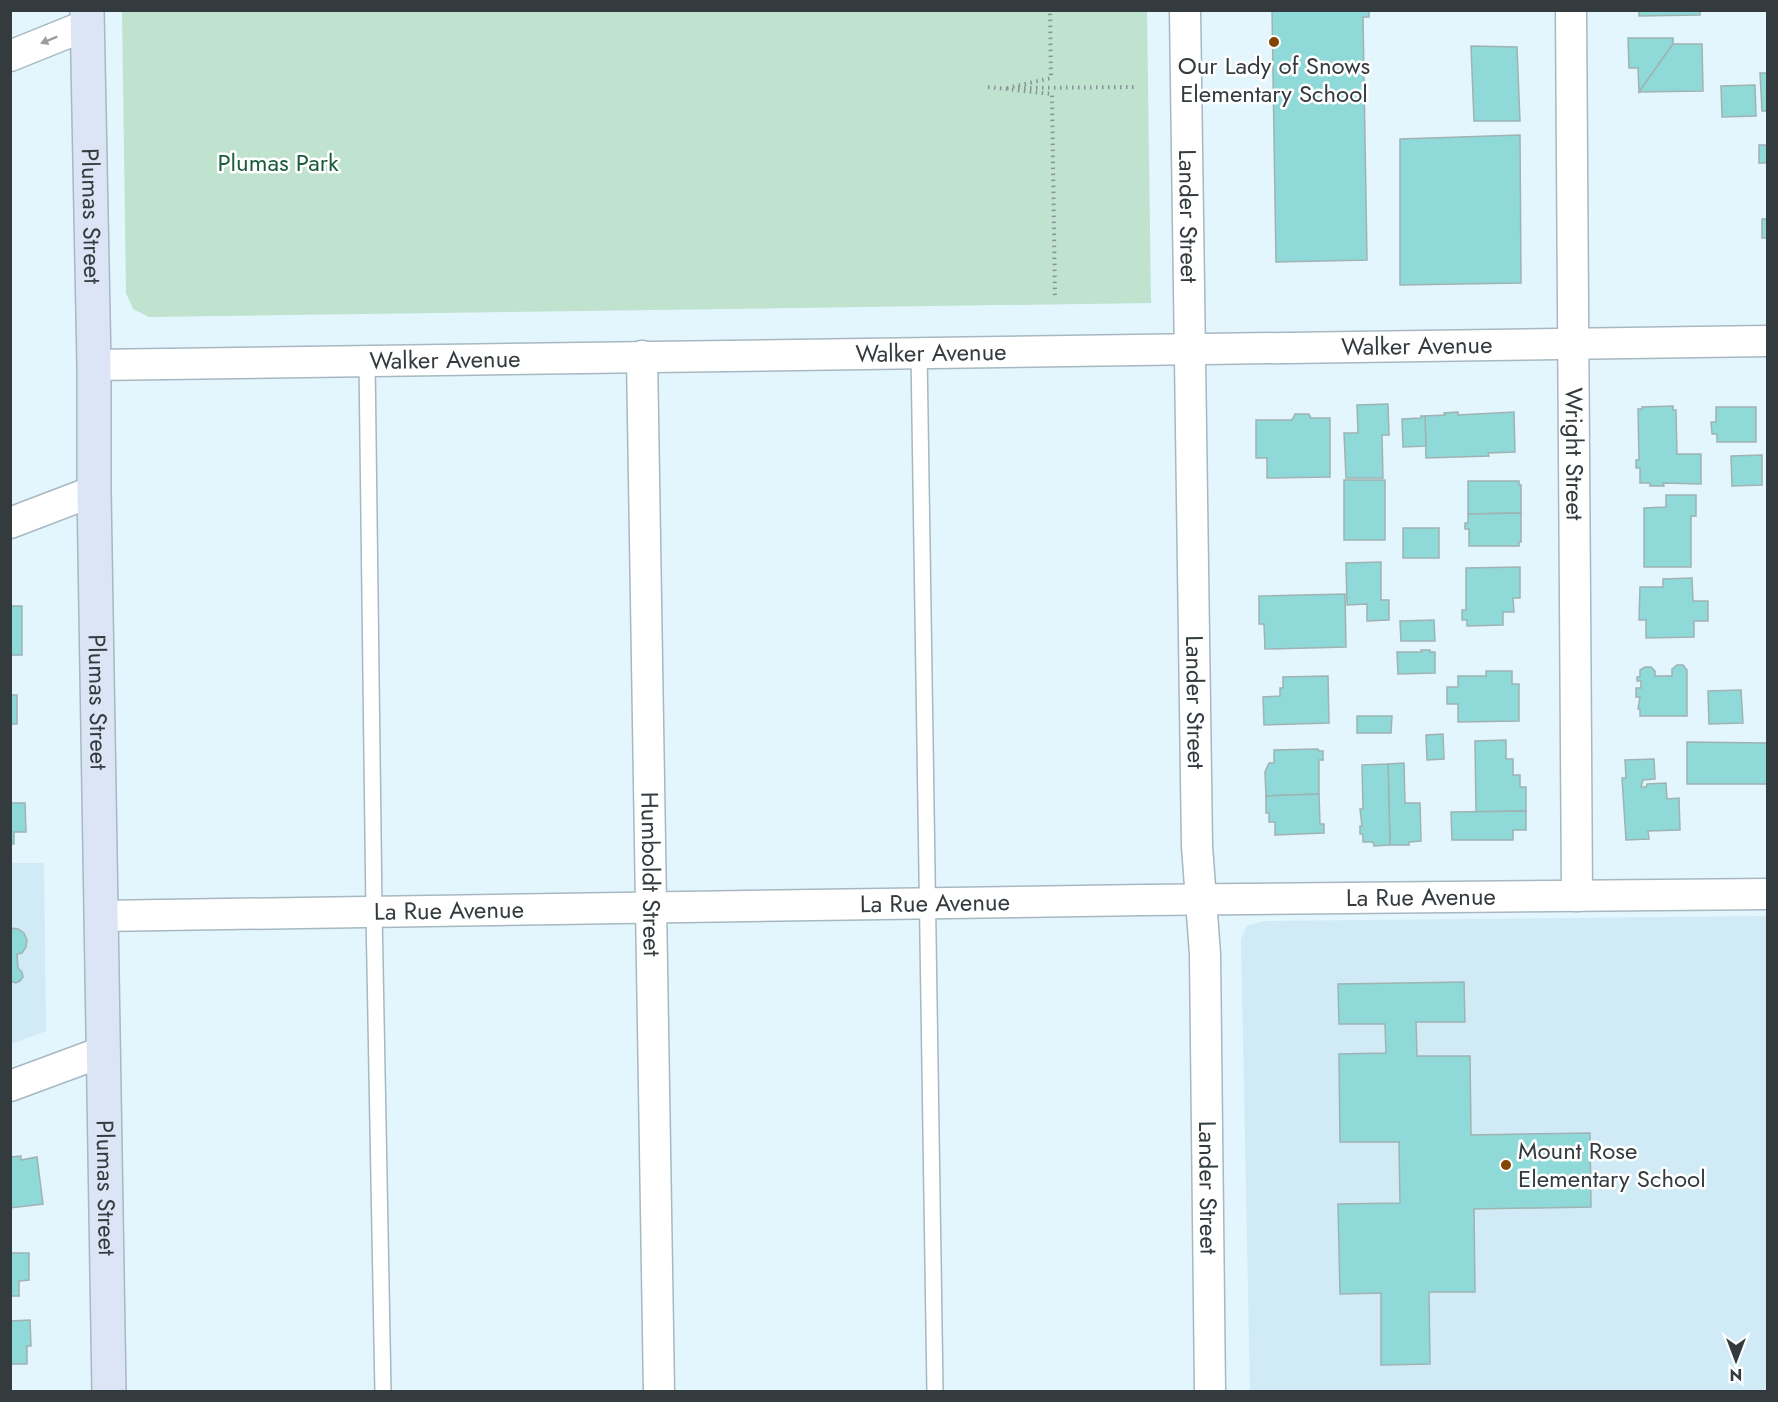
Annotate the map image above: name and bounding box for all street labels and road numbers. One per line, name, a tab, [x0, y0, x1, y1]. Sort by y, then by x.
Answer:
street label: Plumas Street	[73, 148, 110, 284]
street label: Lander Street	[1170, 149, 1207, 283]
street label: Walker Avenue	[1341, 327, 1493, 364]
street label: Walker Avenue	[855, 334, 1007, 371]
street label: Walker Avenue	[369, 341, 521, 378]
street label: Wright Street	[1557, 387, 1592, 521]
street label: Plumas Street	[79, 634, 117, 770]
street label: Lander Street	[1177, 635, 1214, 769]
street label: Humboldt Street	[632, 791, 670, 957]
street label: La Rue Avenue	[1346, 879, 1496, 915]
street label: La Rue Avenue	[860, 884, 1010, 921]
street label: La Rue Avenue	[374, 892, 524, 929]
street label: Plumas Street	[87, 1120, 125, 1256]
street label: Lander Street	[1190, 1121, 1226, 1255]

